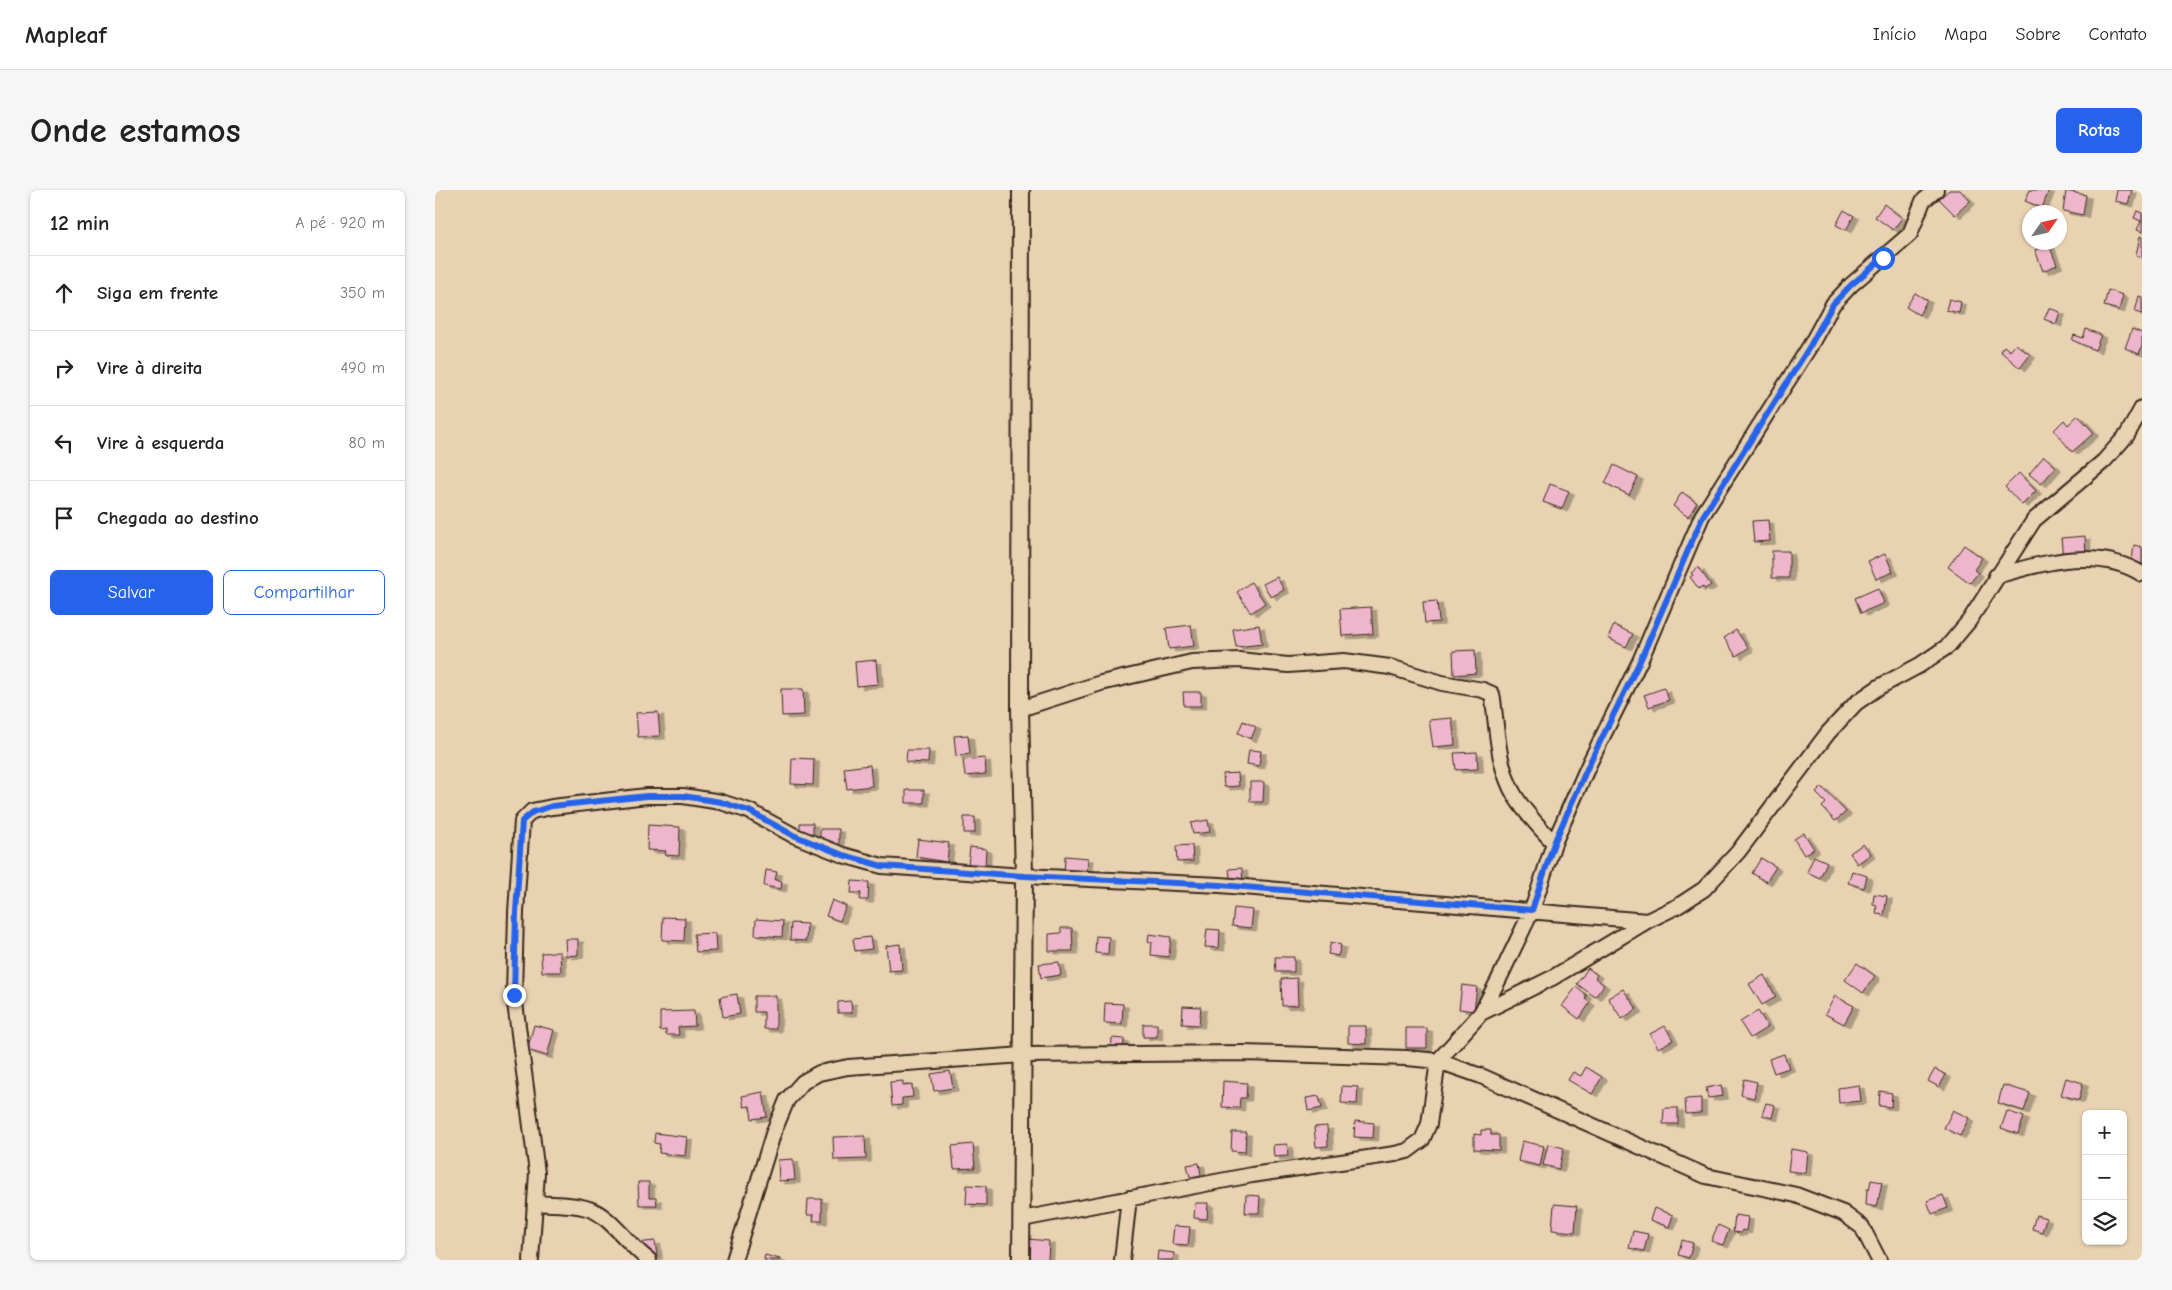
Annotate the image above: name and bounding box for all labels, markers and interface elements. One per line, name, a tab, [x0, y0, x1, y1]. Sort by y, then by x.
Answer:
text: Mapleaf	[25, 21, 106, 49]
text: Início	[1873, 24, 1916, 45]
text: Mapa	[1944, 24, 1987, 45]
text: Sobre	[2015, 24, 2060, 45]
text: Contato	[2088, 24, 2147, 45]
button: Rotas	[2056, 108, 2142, 153]
text: Onde estamos	[30, 110, 241, 151]
north arrow	[2022, 205, 2067, 250]
text: 12 min	[50, 211, 109, 235]
text: A pé · 920 m	[295, 214, 385, 232]
route start	[1872, 247, 1895, 270]
icon: ahead	[50, 279, 78, 307]
text: Siga em frente	[97, 282, 218, 304]
text: 350 m	[340, 284, 385, 302]
icon: right	[50, 354, 78, 382]
text: Vire à direita	[97, 357, 202, 379]
text: 490 m	[340, 359, 385, 377]
icon: left	[50, 429, 78, 457]
text: Vire à esquerda	[97, 432, 224, 454]
text: 80 m	[348, 434, 385, 452]
icon: arrive	[50, 504, 78, 532]
text: Chegada ao destino	[97, 507, 259, 529]
button: Salvar	[50, 570, 213, 615]
button: Compartilhar	[223, 570, 385, 615]
route end	[503, 984, 526, 1007]
map controls	[2082, 1110, 2127, 1245]
button: +	[2082, 1110, 2127, 1155]
button: −	[2082, 1155, 2127, 1200]
button: layers	[2082, 1200, 2127, 1245]

